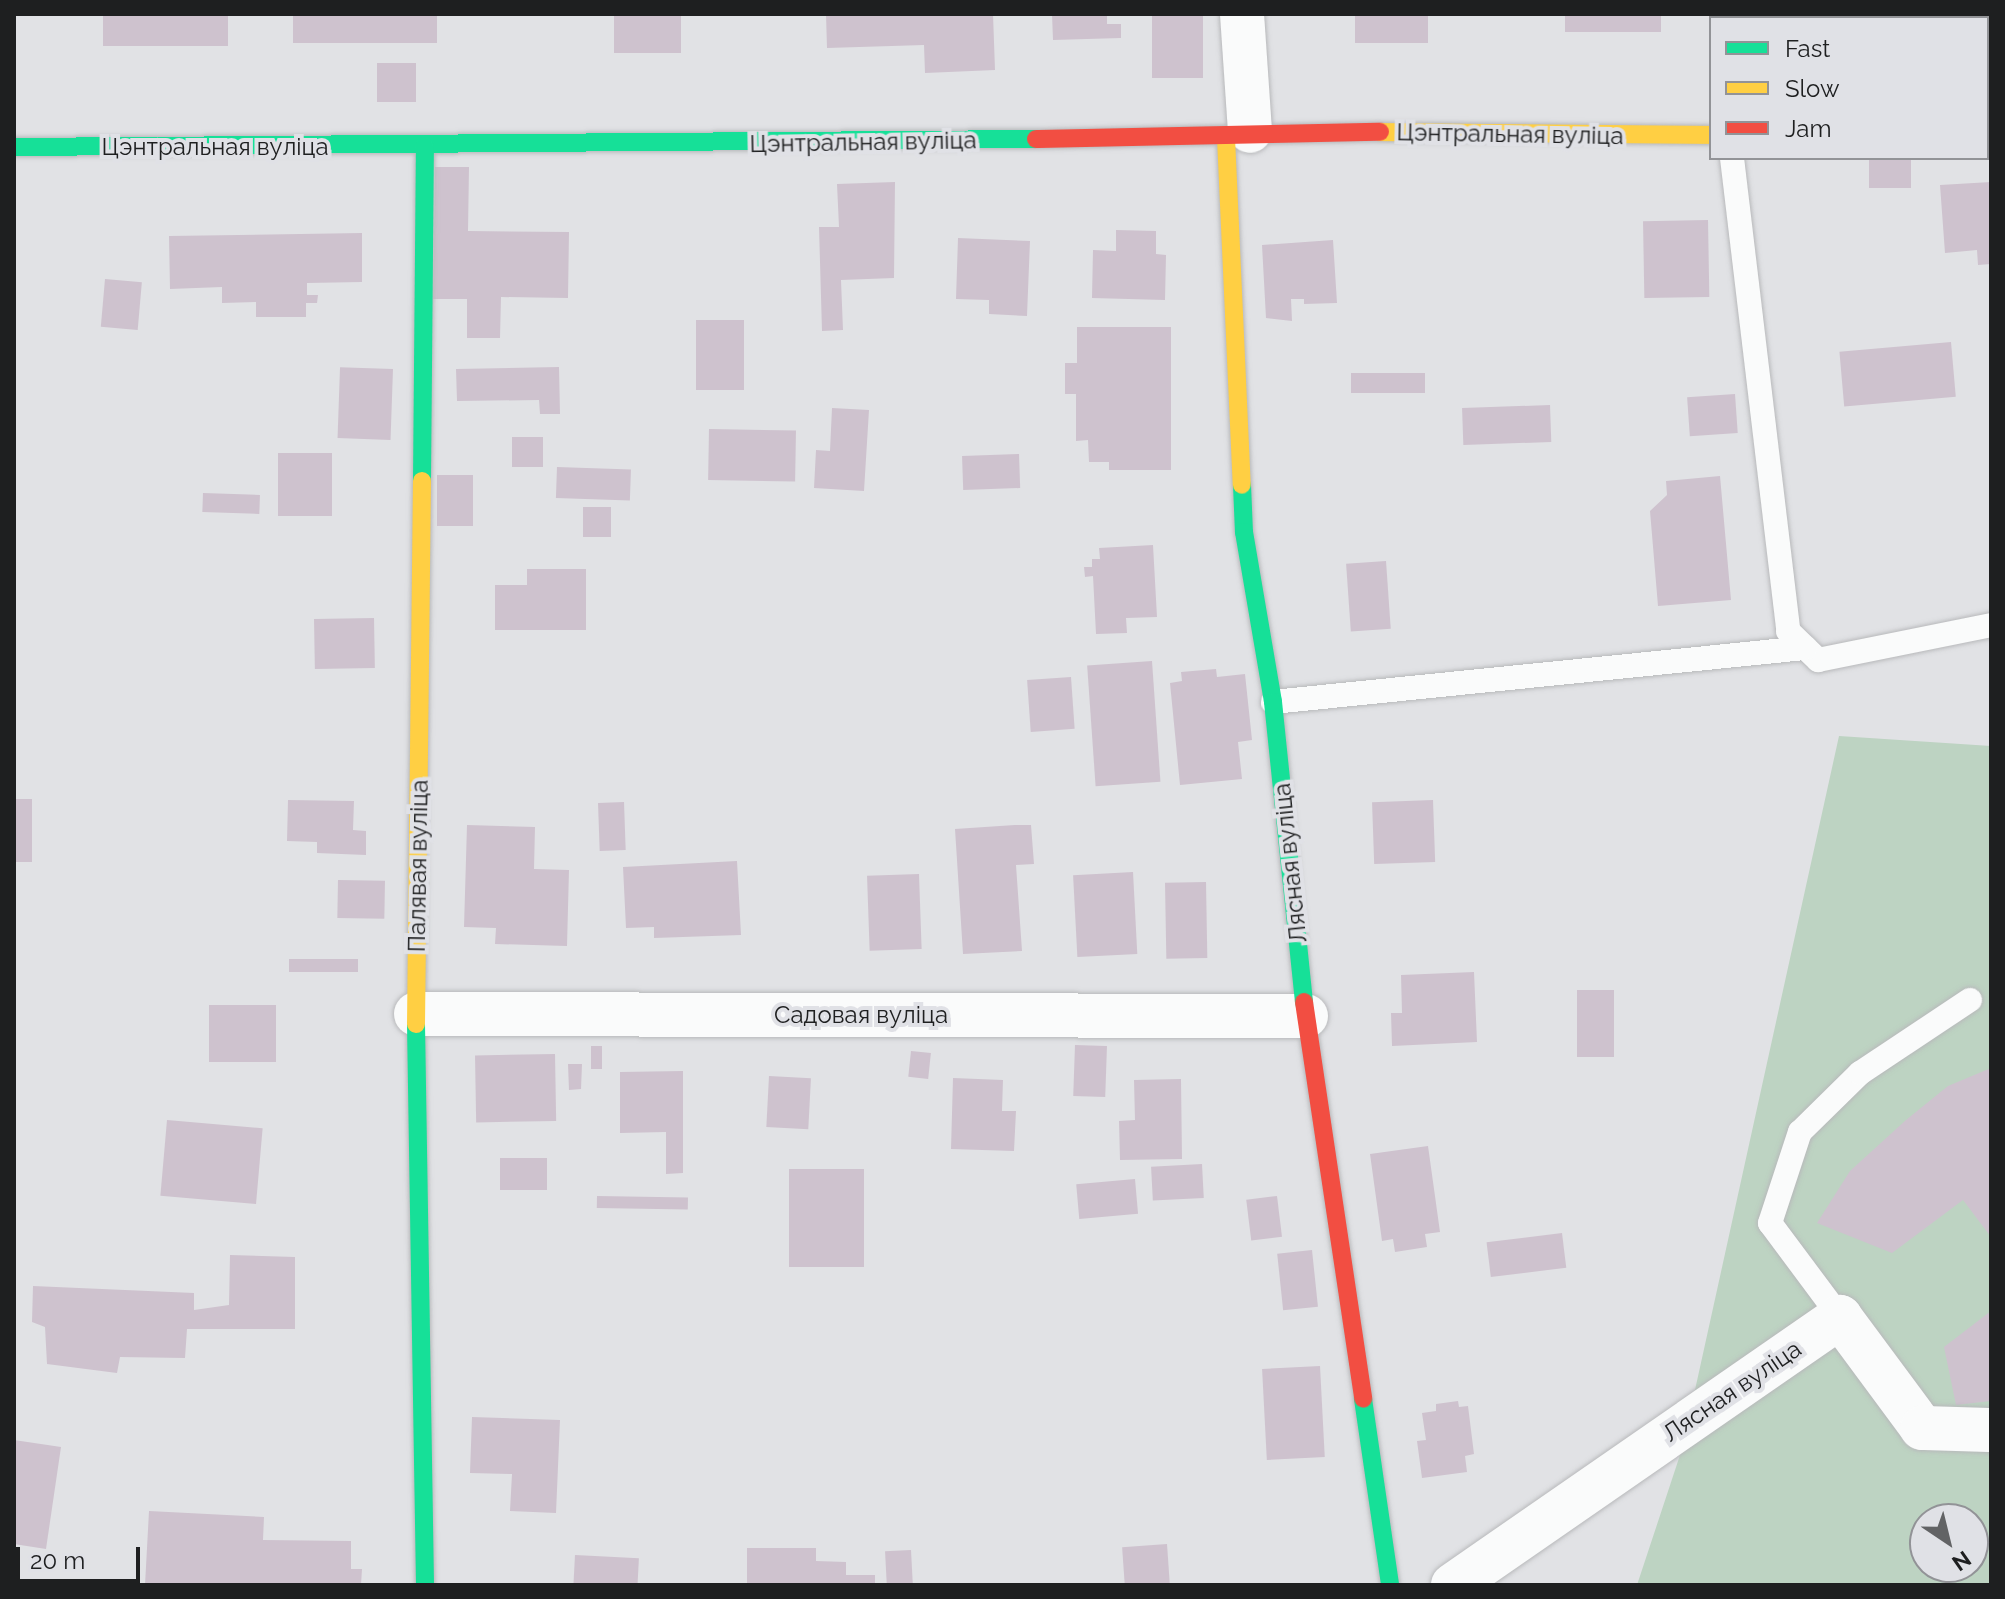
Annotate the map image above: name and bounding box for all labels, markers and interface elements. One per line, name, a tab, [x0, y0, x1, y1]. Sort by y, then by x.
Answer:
legend	[1709, 16, 1989, 160]
text: Fast	[1785, 34, 1830, 63]
text: Slow	[1785, 74, 1839, 103]
text: Jam	[1785, 114, 1831, 143]
street label: Цэнтральная вуліца	[1396, 118, 1624, 150]
street label: Цэнтральная вуліца	[749, 126, 977, 158]
street label: Цэнтральная вуліца	[102, 133, 328, 161]
street label: Палявая вуліца	[402, 780, 434, 952]
street label: Лясная вуліца	[1267, 782, 1313, 944]
street label: Садовая вуліца	[774, 1001, 948, 1029]
street label: Лясная вуліца	[1657, 1334, 1807, 1448]
north arrow	[1909, 1503, 1989, 1583]
scale bar	[20, 1531, 144, 1581]
text: 20 m	[30, 1546, 85, 1575]
text: N	[1947, 1546, 1976, 1576]

